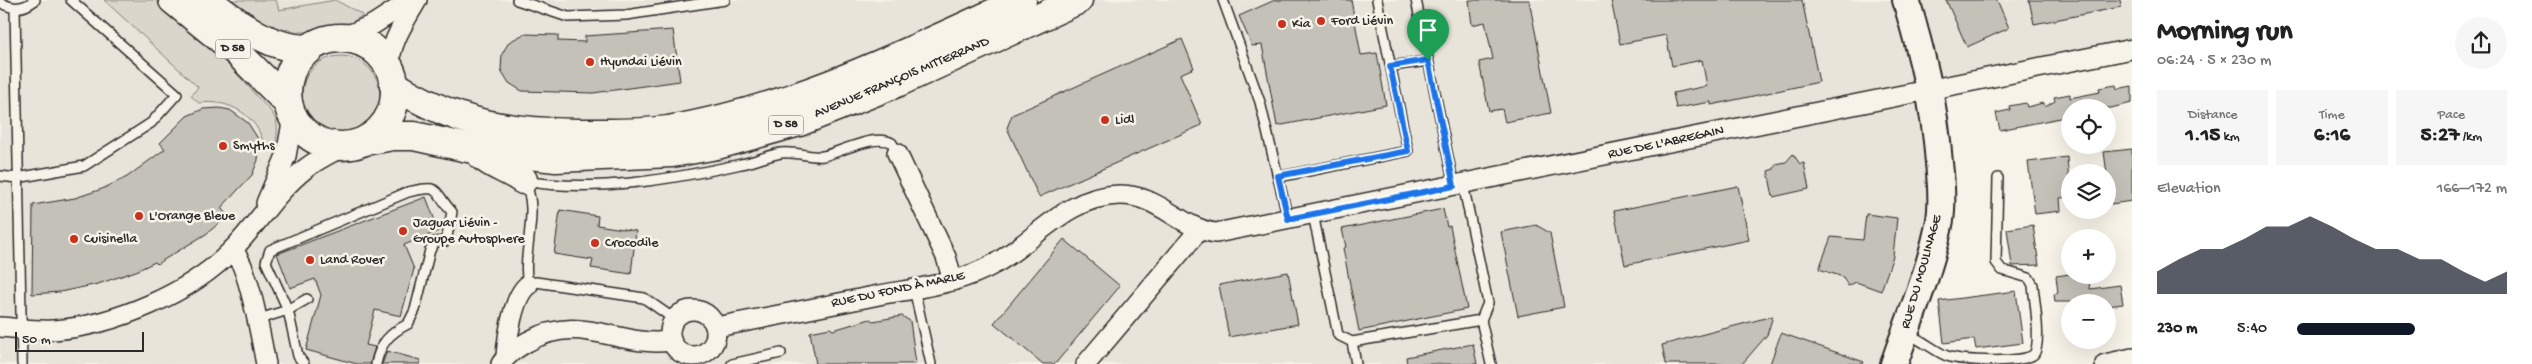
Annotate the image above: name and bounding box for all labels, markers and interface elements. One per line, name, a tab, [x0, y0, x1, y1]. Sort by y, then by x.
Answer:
pin	[1407, 9, 1449, 60]
place label: Ford Liévin	[1330, 13, 1394, 30]
marker: Ford Liévin	[1315, 15, 1327, 27]
place label: Kia	[1292, 16, 1312, 33]
icon: arrive	[1414, 16, 1442, 44]
text: Morning run	[2157, 16, 2292, 49]
button: share	[2455, 17, 2507, 69]
marker: Kia	[1276, 18, 1288, 30]
street label: AVENUE FRANÇOIS MITTERRAND	[812, 33, 993, 123]
road number: D 58	[216, 40, 250, 59]
text: 06:24 · 5 × 230 m	[2157, 52, 2271, 71]
place label: Hyundai Liévin	[600, 54, 682, 71]
marker: Hyundai Liévin	[584, 56, 596, 68]
map controls	[2061, 99, 2116, 349]
button: locate	[2061, 99, 2116, 154]
text: Distance	[2188, 107, 2237, 124]
text: Time	[2319, 107, 2345, 124]
text: Pace	[2438, 107, 2465, 124]
place label: Lidl	[1115, 112, 1134, 129]
marker: Lidl	[1099, 114, 1111, 126]
road number: D 58	[768, 116, 804, 134]
street label: RUE DE L'ABREGAIN	[1606, 122, 1726, 164]
text: 1.15	[2186, 124, 2220, 149]
text: 6:16	[2314, 124, 2350, 149]
text: 5:27	[2420, 124, 2459, 149]
text: km	[2220, 129, 2240, 146]
text: /km	[2459, 129, 2482, 146]
place label: Smyths	[233, 138, 276, 155]
marker: Smyths	[217, 140, 229, 152]
button: layers	[2061, 164, 2116, 219]
text: Elevation	[2157, 180, 2221, 199]
text: 166–172 m	[2437, 180, 2507, 199]
place label: L'Orange Bleue	[149, 208, 236, 225]
marker: L'Orange Bleue	[133, 210, 145, 222]
street label: RUE DU MOULINAGE	[1898, 212, 1947, 331]
place label: Jaguar Liévin - Groupe Autosphere	[413, 215, 526, 248]
marker: Jaguar Liévin - Groupe Autosphere	[397, 225, 409, 237]
button: +	[2061, 229, 2116, 284]
place label: Cuisinella	[84, 231, 138, 248]
marker: Cuisinella	[68, 233, 80, 245]
place label: Crocodile	[605, 235, 659, 252]
marker: Crocodile	[589, 237, 601, 249]
place label: Land Rover	[320, 252, 385, 269]
marker: Land Rover	[304, 254, 316, 266]
street label: RUE DU FOND À MARLE	[830, 267, 967, 312]
button: −	[2061, 294, 2116, 349]
text: 230 m	[2157, 320, 2197, 339]
text: 5:40	[2237, 320, 2267, 339]
scale bar	[15, 329, 144, 352]
text: 50 m	[22, 332, 51, 349]

